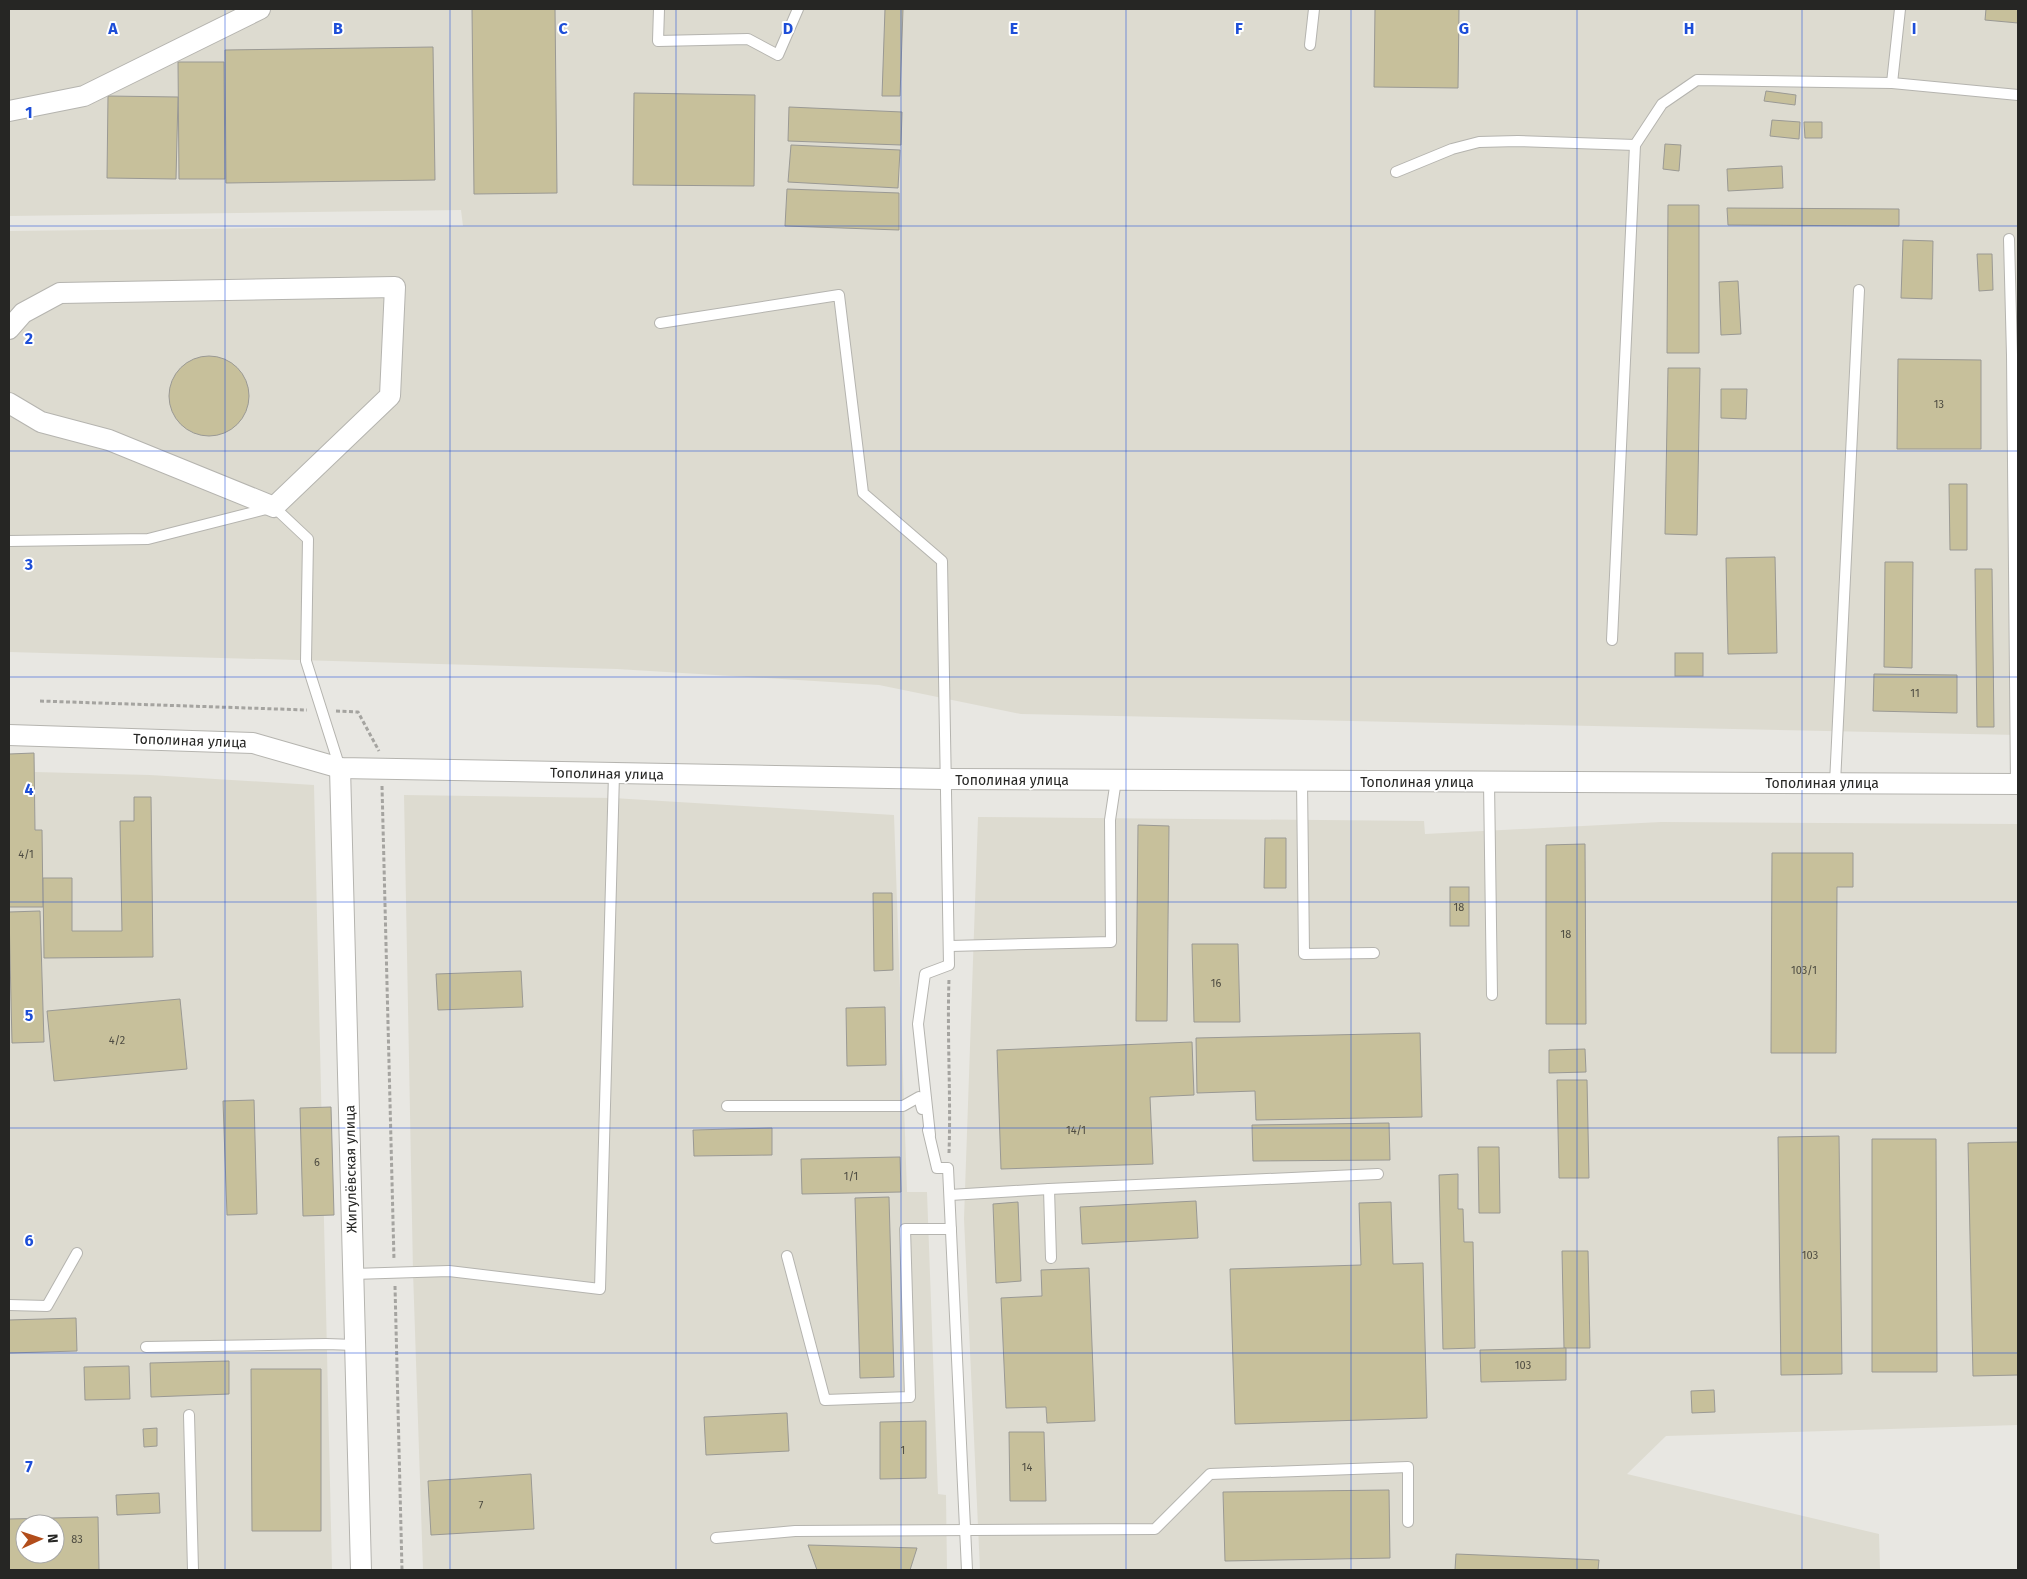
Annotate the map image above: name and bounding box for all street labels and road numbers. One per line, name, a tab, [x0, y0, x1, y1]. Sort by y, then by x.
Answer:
street label: Тополиная улица	[133, 731, 247, 751]
street label: Тополиная улица	[550, 765, 664, 783]
street label: Тополиная улица	[955, 772, 1069, 789]
street label: Тополиная улица	[1360, 774, 1474, 791]
street label: Тополиная улица	[1765, 775, 1879, 792]
street label: Жигулёвская улица	[341, 1105, 361, 1233]

